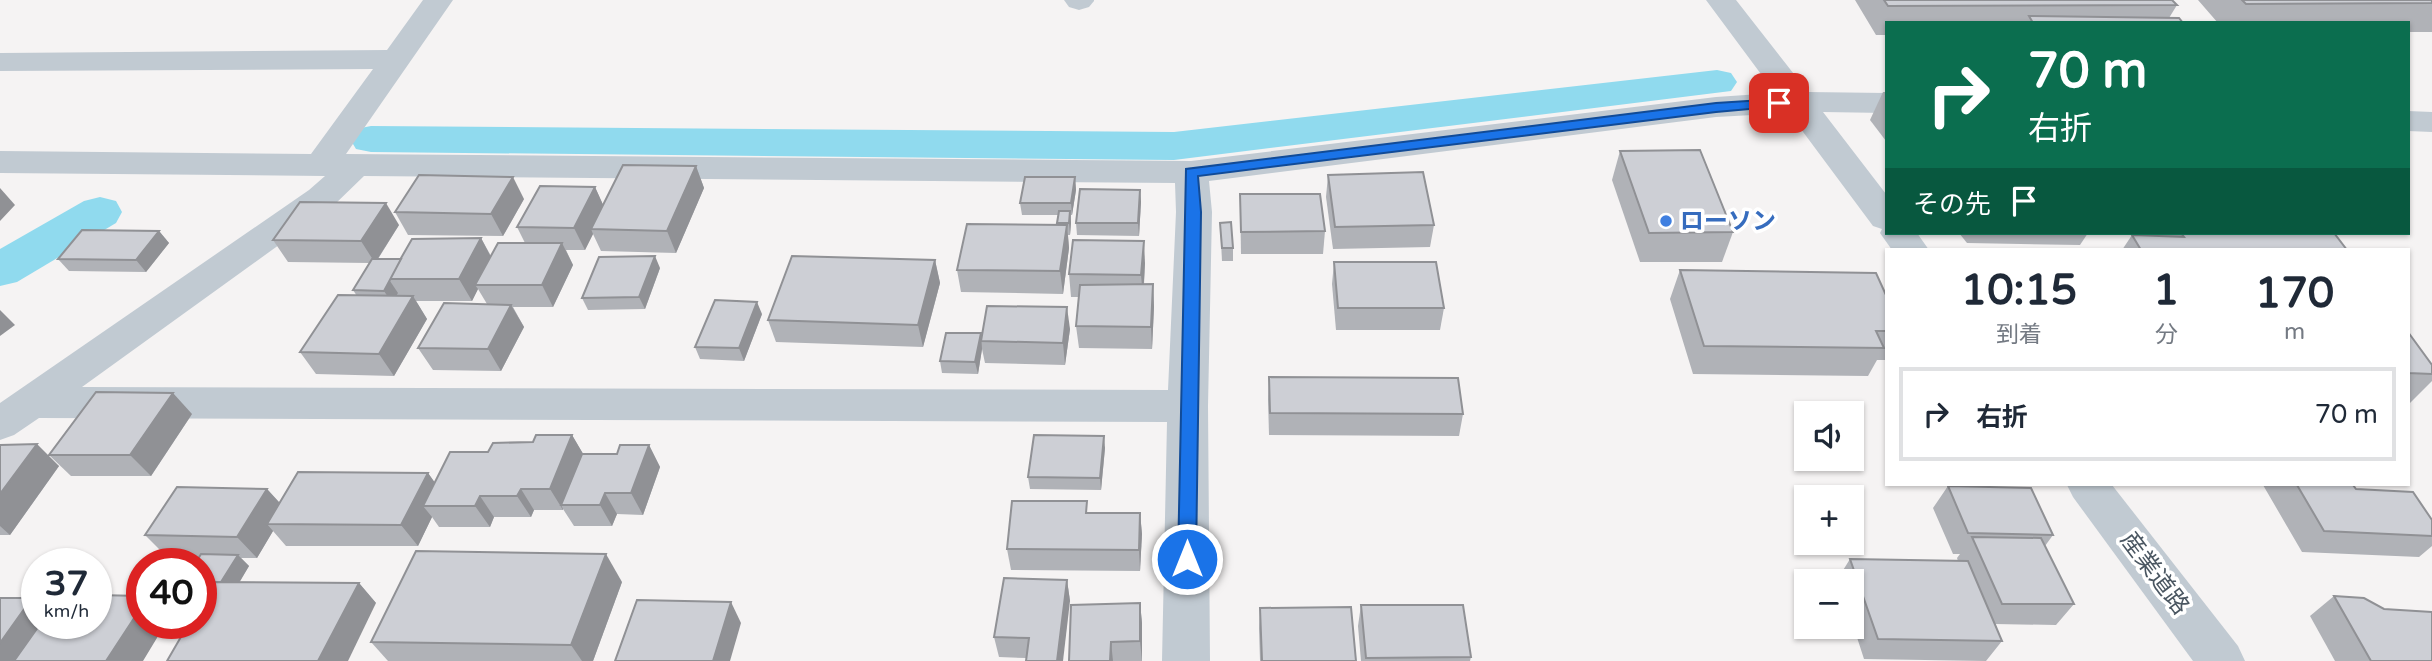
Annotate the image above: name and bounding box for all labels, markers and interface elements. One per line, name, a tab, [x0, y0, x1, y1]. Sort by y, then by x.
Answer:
text: 70 m	[2028, 42, 2147, 101]
icon: right	[1913, 49, 2004, 140]
pin	[1749, 73, 1809, 133]
icon: arrive	[1760, 84, 1798, 122]
text: 右折	[2028, 110, 2092, 148]
icon: arrive	[2005, 182, 2043, 220]
text: その先	[1913, 189, 1991, 220]
place label: ローソン	[1680, 207, 1776, 236]
marker: ローソン	[1658, 213, 1674, 229]
text: 10:15	[1961, 265, 2077, 316]
text: 1	[2153, 265, 2179, 316]
text: 170	[2255, 268, 2334, 319]
text: m	[2284, 318, 2305, 346]
text: 到着	[1996, 321, 2042, 349]
text: 分	[2155, 321, 2178, 349]
icon: right	[1917, 395, 1955, 433]
text: 70 m	[2315, 399, 2378, 430]
map controls	[1794, 401, 1864, 639]
button: sound	[1794, 401, 1864, 471]
text: 右折	[1976, 402, 2028, 433]
button: +	[1794, 485, 1864, 555]
position arrow	[1150, 522, 1224, 596]
street label: 産業道路	[2114, 526, 2195, 620]
speed limit sign: 40	[126, 548, 217, 639]
text: 37	[45, 563, 88, 605]
button: −	[1794, 569, 1864, 639]
text: km/h	[44, 600, 89, 622]

